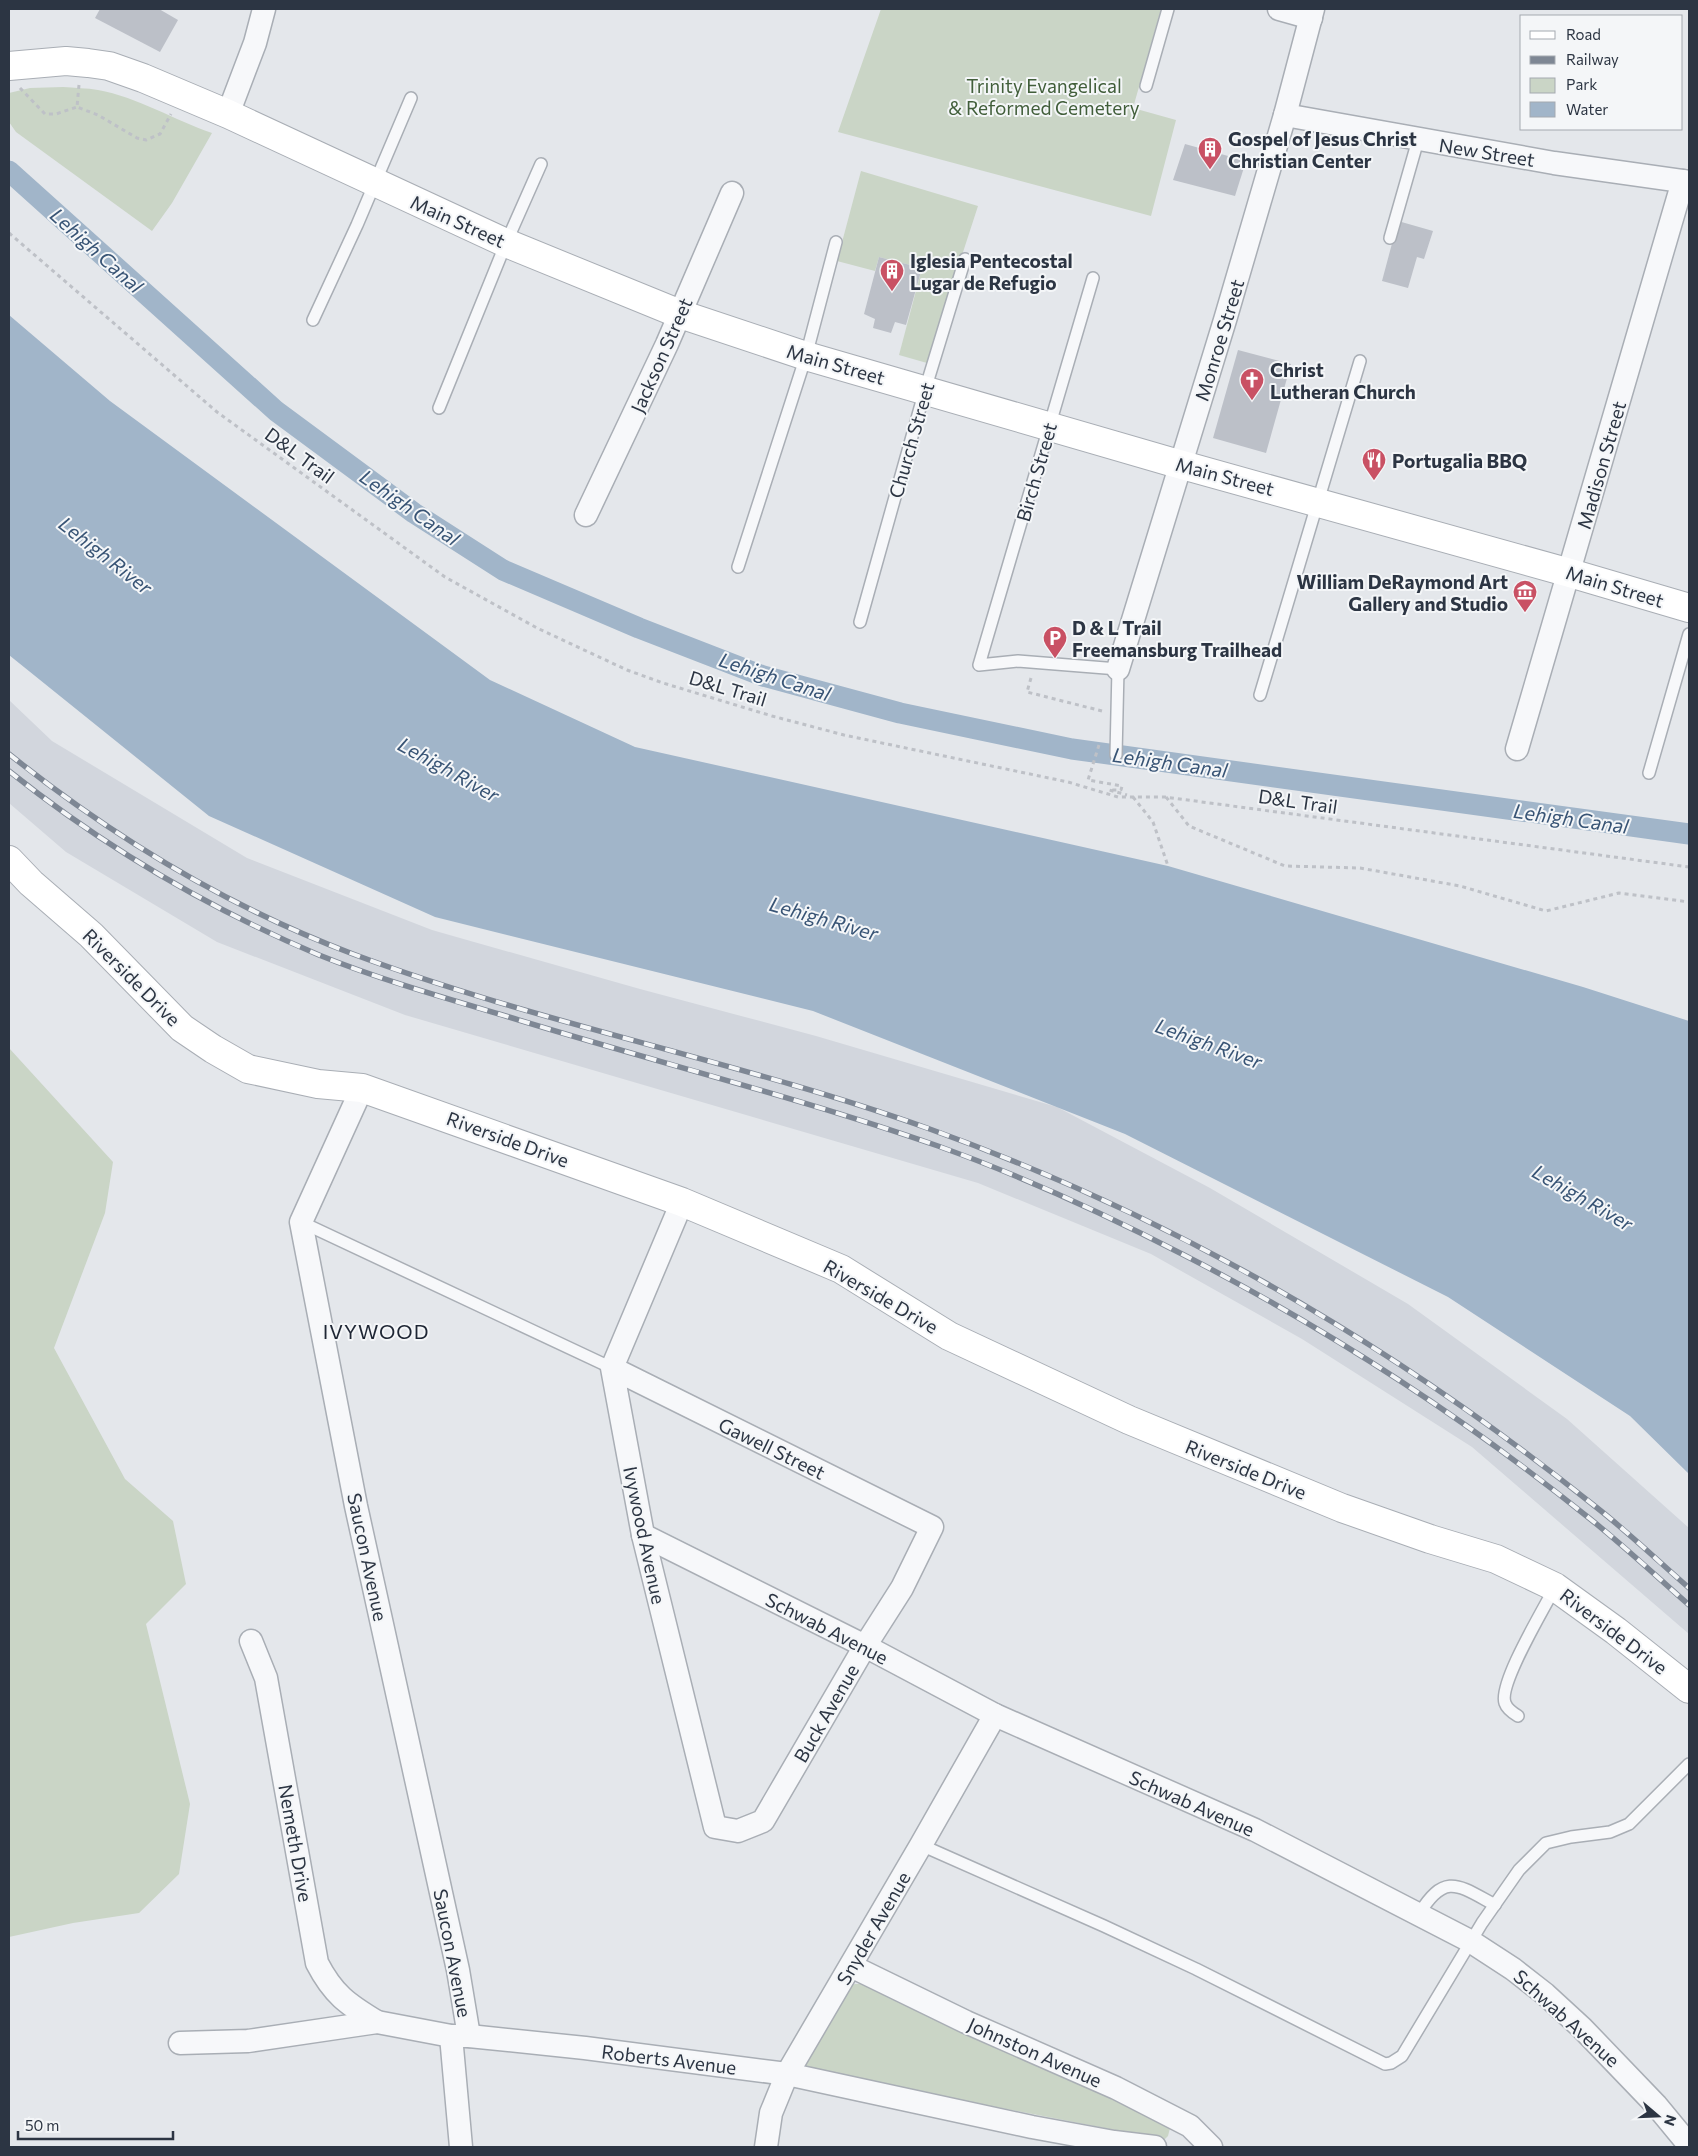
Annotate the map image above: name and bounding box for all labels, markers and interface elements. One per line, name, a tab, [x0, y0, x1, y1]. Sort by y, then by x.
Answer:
legend	[1520, 15, 1683, 130]
text: Road	[1566, 25, 1601, 43]
text: Railway	[1566, 50, 1619, 68]
park label: Trinity Evangelical & Reformed Cemetery	[948, 74, 1140, 119]
text: Park	[1566, 75, 1597, 93]
text: Water	[1566, 100, 1608, 118]
place label: Gospel of Jesus Christ Christian Center	[1228, 127, 1417, 172]
street label: New Street	[1437, 133, 1537, 171]
building icon: Gospel of Jesus Christ Christian Center	[1197, 136, 1223, 170]
street label: Main Street	[407, 190, 509, 252]
water label: Lehigh Canal	[46, 202, 149, 298]
place label: Iglesia Pentecostal Lugar de Refugio	[910, 249, 1073, 294]
building icon: Iglesia Pentecostal Lugar de Refugio	[879, 258, 905, 292]
street label: Monroe Street	[1190, 276, 1249, 404]
street label: Jackson Street	[625, 294, 697, 416]
street label: Main Street	[784, 339, 888, 389]
place label: Christ Lutheran Church	[1270, 358, 1416, 403]
church icon: Christ Lutheran Church	[1239, 367, 1265, 401]
street label: Church Street	[883, 379, 939, 501]
street label: Madison Street	[1572, 398, 1630, 532]
street label: Birch Street	[1011, 420, 1061, 524]
street label: D&L Trail	[261, 422, 339, 488]
restaurant icon: Portugalia BBQ	[1361, 447, 1387, 481]
place label: Portugalia BBQ	[1392, 449, 1527, 472]
street label: Main Street	[1173, 452, 1277, 500]
water label: Lehigh Canal	[356, 464, 465, 551]
water label: Lehigh River	[55, 511, 158, 600]
street label: Main Street	[1563, 560, 1667, 612]
place label: William DeRaymond Art Gallery and Studio	[1297, 570, 1508, 615]
museum icon: William DeRaymond Art Gallery and Studio	[1512, 579, 1538, 613]
place label: D & L Trail Freemansburg Trailhead	[1072, 616, 1282, 661]
parking icon: D & L Trail Freemansburg Trailhead	[1042, 625, 1068, 659]
water label: Lehigh Canal	[716, 647, 835, 706]
street label: D&L Trail	[686, 665, 770, 711]
water label: Lehigh River	[394, 731, 505, 807]
water label: Lehigh Canal	[1111, 742, 1230, 782]
street label: D&L Trail	[1257, 784, 1339, 818]
water label: Lehigh Canal	[1512, 798, 1631, 838]
water label: Lehigh River	[767, 891, 882, 945]
street label: Riverside Drive	[78, 923, 186, 1031]
water label: Lehigh River	[1152, 1013, 1267, 1074]
street label: Riverside Drive	[444, 1106, 572, 1172]
water label: Lehigh River	[1529, 1159, 1638, 1236]
street label: Riverside Drive	[820, 1254, 942, 1338]
district label: IVYWOOD	[323, 1319, 429, 1343]
street label: Gawell Street	[715, 1412, 829, 1484]
street label: Riverside Drive	[1182, 1434, 1310, 1504]
street label: Ivywood Avenue	[619, 1464, 671, 1606]
street label: Saucon Avenue	[343, 1491, 393, 1623]
street label: Riverside Drive	[1556, 1583, 1672, 1679]
street label: Schwab Avenue	[762, 1587, 892, 1669]
street label: Buck Avenue	[789, 1660, 863, 1766]
street label: Schwab Avenue	[1126, 1765, 1258, 1841]
street label: Nemeth Drive	[274, 1782, 318, 1904]
street label: Snyder Avenue	[831, 1867, 915, 1989]
street label: Saucon Avenue	[429, 1887, 477, 2019]
street label: Schwab Avenue	[1509, 1964, 1625, 2072]
street label: Johnston Avenue	[964, 2012, 1106, 2092]
street label: Roberts Avenue	[600, 2039, 738, 2079]
north arrow	[1633, 2091, 1683, 2141]
scale bar	[18, 2108, 172, 2140]
text: N	[1661, 2113, 1681, 2128]
text: 50 m	[25, 2116, 59, 2134]

